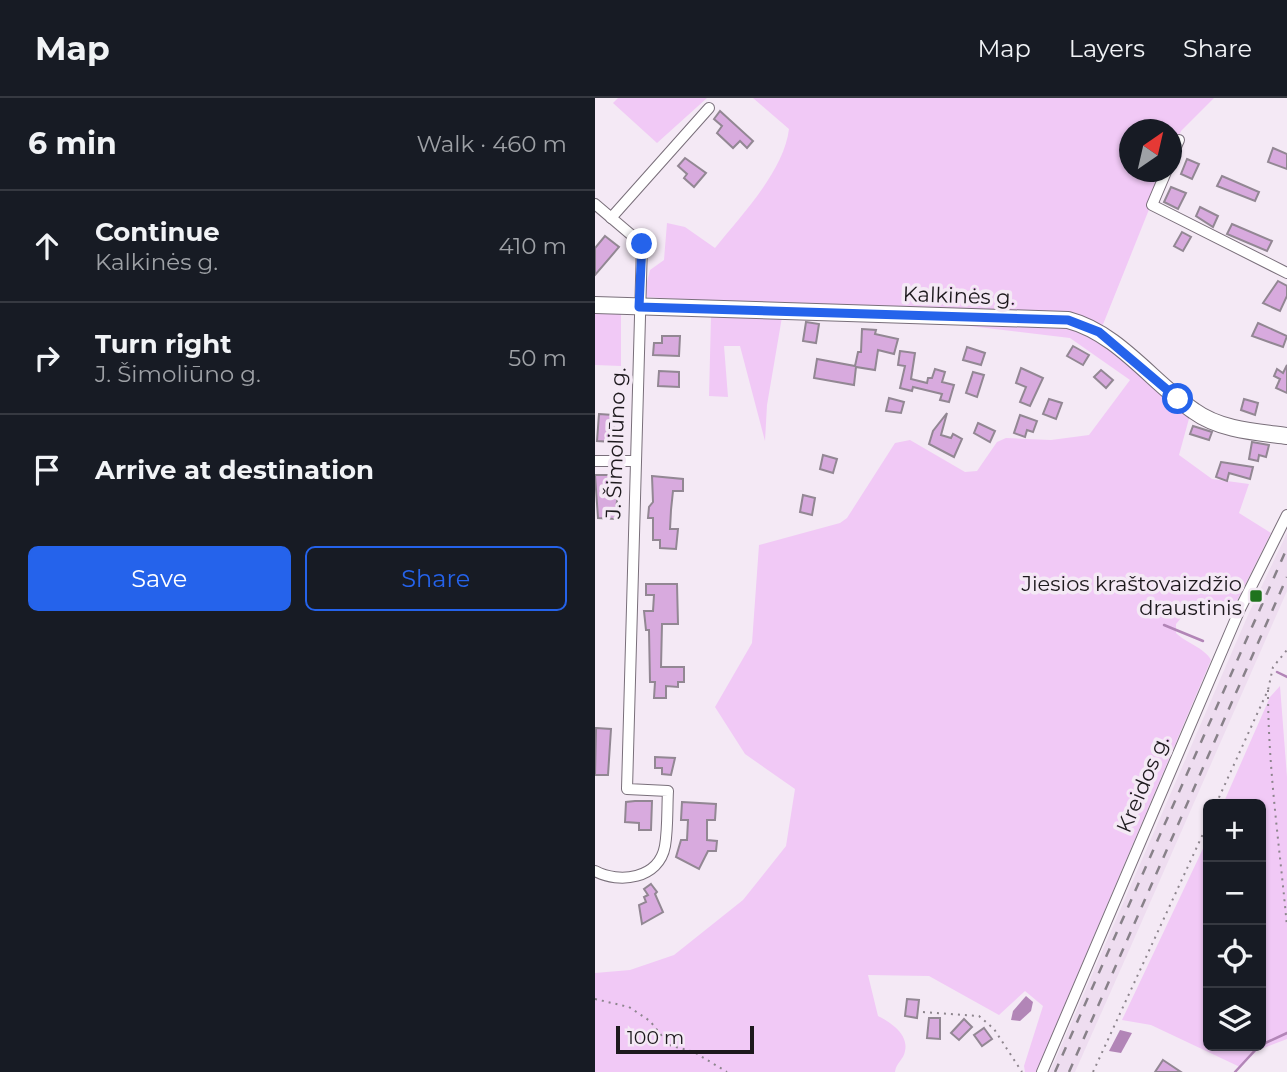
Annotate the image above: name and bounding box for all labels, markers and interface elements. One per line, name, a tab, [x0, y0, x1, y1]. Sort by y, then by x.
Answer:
text: Map	[35, 28, 110, 68]
text: Map	[977, 34, 1031, 63]
text: Layers	[1069, 34, 1145, 63]
text: Share	[1183, 34, 1252, 63]
north arrow	[1119, 119, 1182, 182]
text: 6 min	[28, 125, 117, 162]
text: Walk · 460 m	[416, 130, 567, 158]
text: Continue	[95, 216, 220, 248]
icon: ahead	[28, 227, 66, 265]
route end	[626, 228, 657, 259]
text: 410 m	[498, 232, 567, 260]
text: Kalkinės g.	[95, 248, 218, 276]
street label: Kalkinės g.	[902, 281, 1016, 310]
text: Turn right	[95, 328, 231, 360]
icon: right	[28, 339, 66, 377]
text: 50 m	[508, 344, 567, 372]
text: J. Šimoliūno g.	[95, 360, 261, 388]
street label: J. Šimoliūno g.	[600, 367, 631, 520]
route start	[1162, 383, 1193, 414]
icon: arrive	[28, 451, 66, 489]
text: Arrive at destination	[95, 454, 374, 486]
button: Save	[28, 546, 291, 611]
button: Share	[305, 546, 567, 611]
place label: Jiesios kraštovaizdžio draustinis	[1020, 571, 1242, 620]
marker: Jiesios kraštovaizdžio draustinis	[1248, 588, 1264, 604]
street label: Kreidos g.	[1111, 731, 1174, 836]
map controls	[1203, 799, 1266, 1051]
button: +	[1203, 799, 1266, 862]
button: −	[1203, 862, 1266, 925]
button: locate	[1203, 925, 1266, 988]
button: layers	[1203, 988, 1266, 1051]
scale bar	[616, 1023, 754, 1055]
text: 100 m	[627, 1026, 684, 1049]

